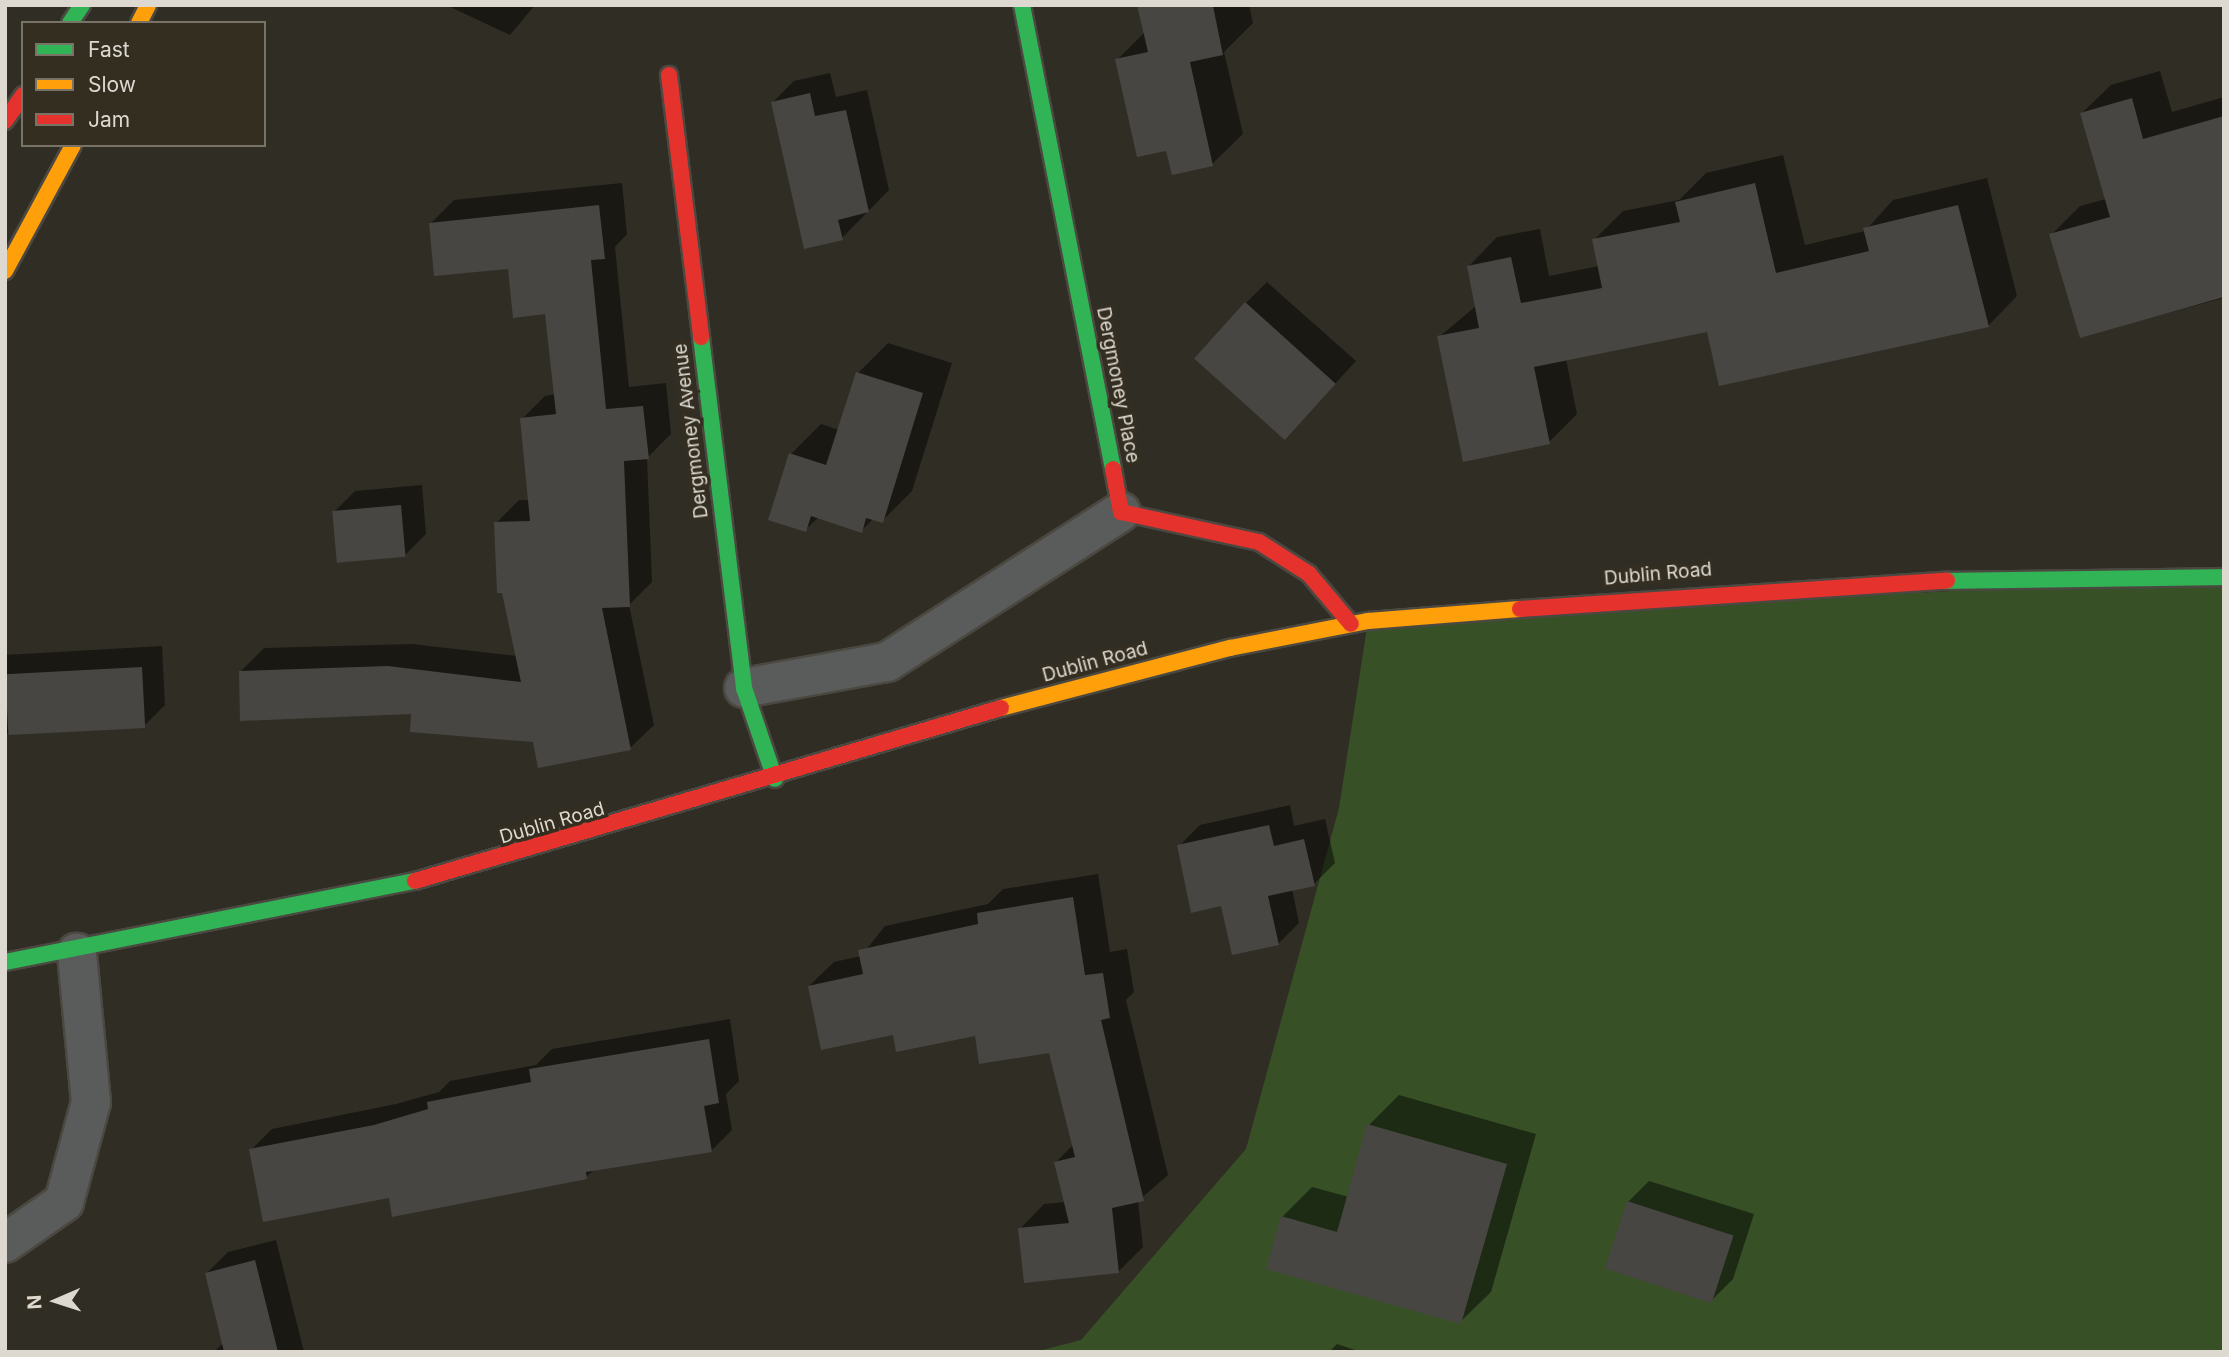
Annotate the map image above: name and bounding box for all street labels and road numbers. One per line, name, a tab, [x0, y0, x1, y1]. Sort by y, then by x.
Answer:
street label: Dergmoney Place	[1092, 305, 1144, 465]
street label: Dergmoney Avenue	[669, 342, 713, 520]
street label: Dublin Road	[1603, 558, 1713, 590]
street label: Dublin Road	[1040, 637, 1150, 687]
street label: Dublin Road	[497, 797, 607, 849]

